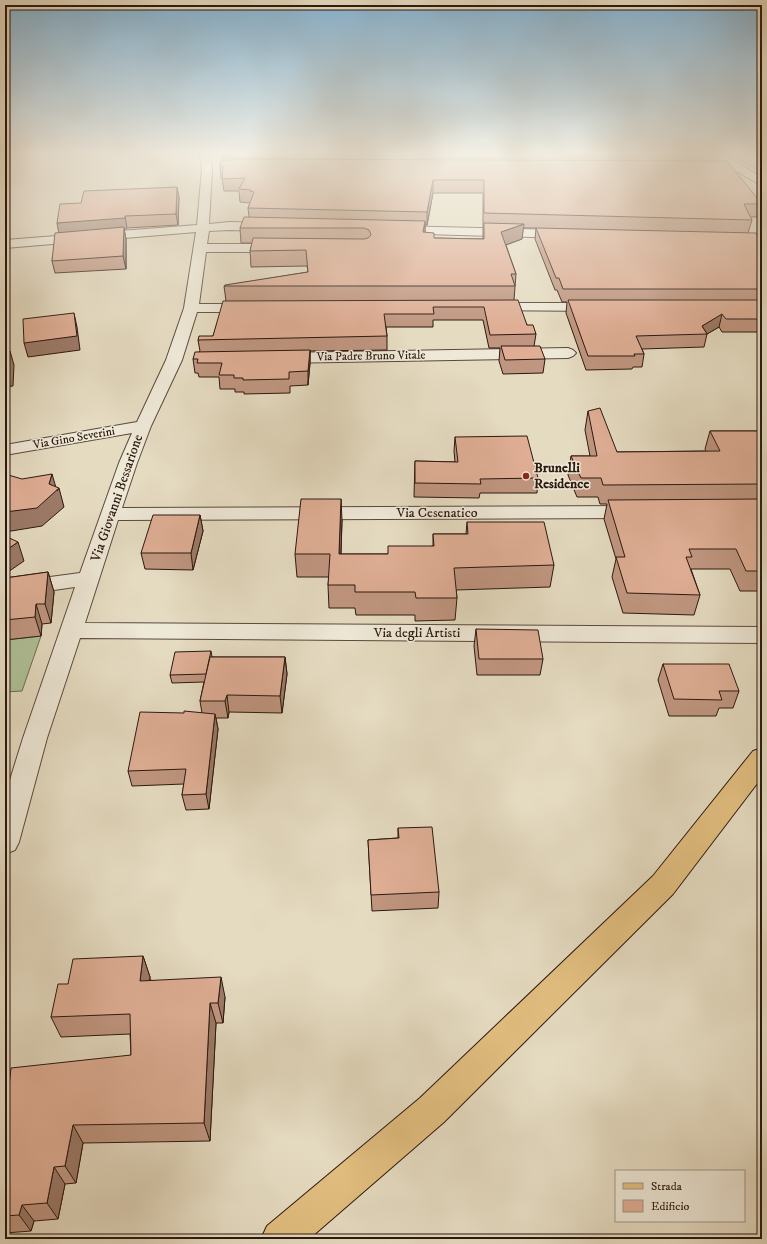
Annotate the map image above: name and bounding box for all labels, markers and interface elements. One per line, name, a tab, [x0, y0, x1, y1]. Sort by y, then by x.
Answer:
street label: Via Padre Bruno Vitale	[315, 348, 426, 364]
street label: Via Gino Severini	[31, 423, 116, 453]
street label: Via Giovanni Bessarione	[86, 432, 147, 565]
place label: Brunelli Residence	[534, 459, 589, 493]
marker: Brunelli Residence	[521, 471, 531, 481]
street label: Via Cesenatico	[395, 504, 478, 522]
street label: Via degli Artisti	[373, 624, 461, 642]
legend	[615, 1170, 745, 1222]
text: Strada	[651, 1179, 683, 1194]
text: Edificio	[651, 1199, 690, 1214]

